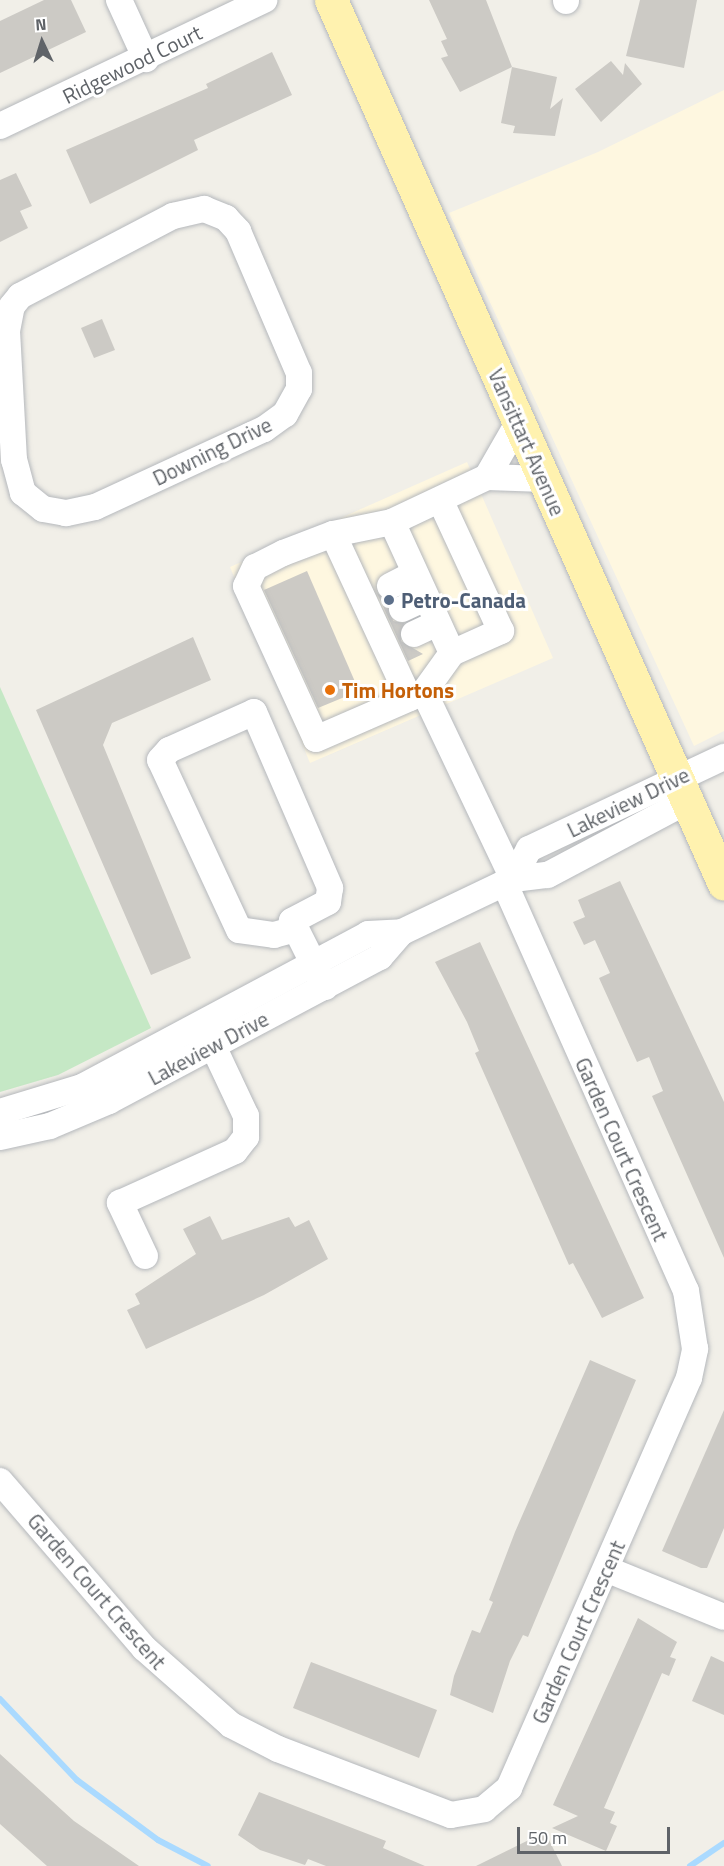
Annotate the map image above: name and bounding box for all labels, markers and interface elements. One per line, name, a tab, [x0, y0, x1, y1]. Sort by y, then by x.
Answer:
north arrow	[12, 12, 72, 72]
text: N	[34, 12, 47, 36]
street label: Ridgewood Court	[58, 19, 206, 109]
street label: Vansittart Avenue	[483, 365, 571, 519]
street label: Downing Drive	[148, 411, 276, 491]
place label: Petro-Canada	[401, 587, 526, 613]
marker: Petro-Canada	[382, 593, 396, 607]
place label: Tim Hortons	[342, 677, 454, 703]
marker: Tim Hortons	[323, 683, 337, 697]
street label: Lakeview Drive	[563, 762, 693, 842]
street label: Lakeview Drive	[144, 1006, 272, 1090]
street label: Garden Court Crescent	[570, 1054, 674, 1244]
street label: Garden Court Crescent	[23, 1508, 171, 1674]
street label: Garden Court Crescent	[526, 1537, 630, 1727]
scale bar	[520, 1815, 673, 1853]
text: 50 m	[528, 1824, 567, 1851]

